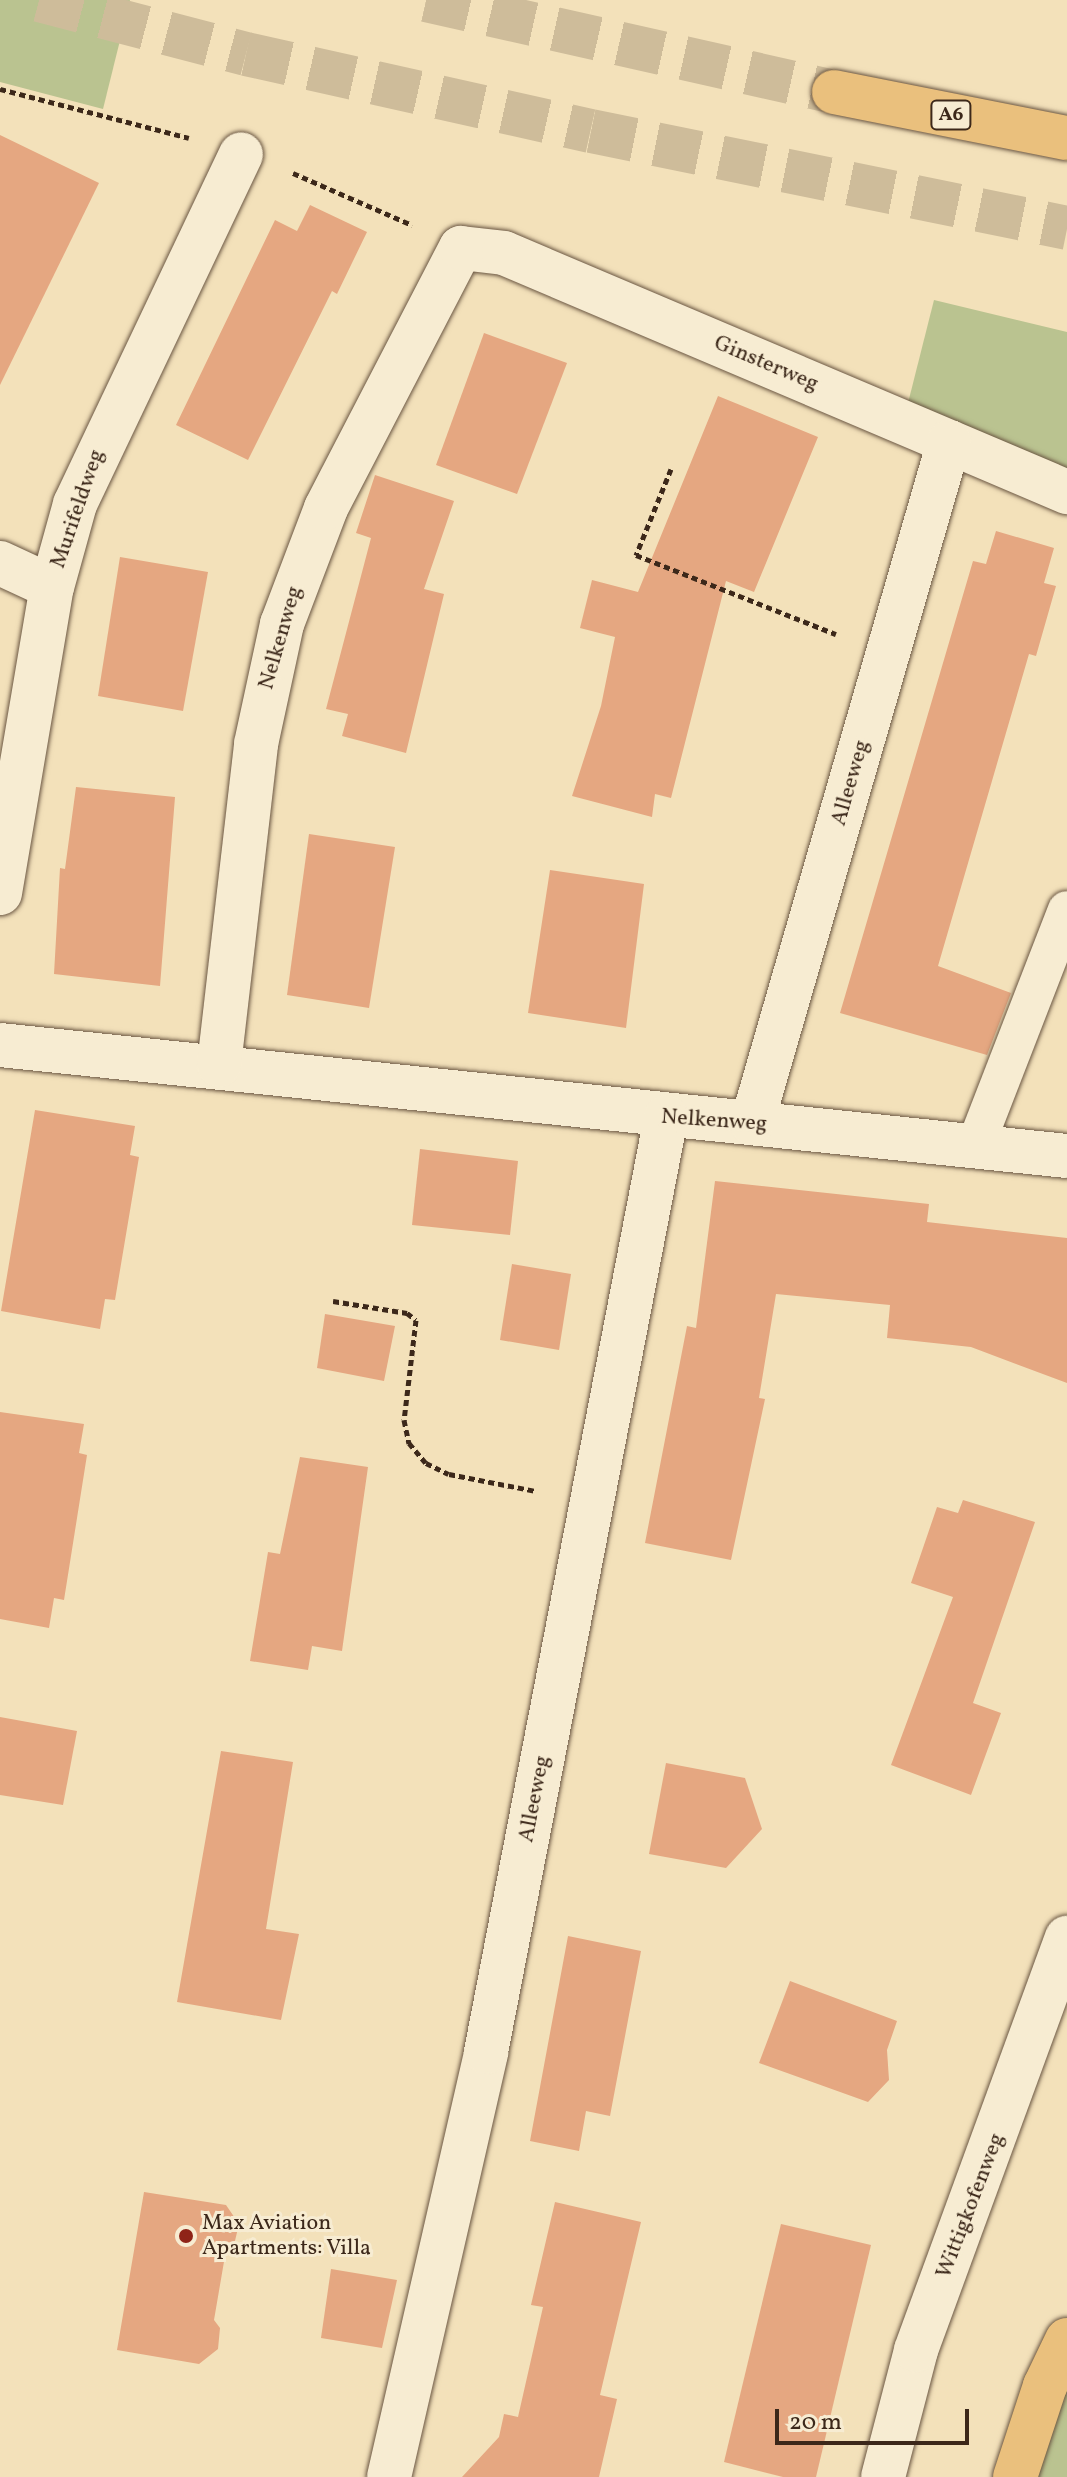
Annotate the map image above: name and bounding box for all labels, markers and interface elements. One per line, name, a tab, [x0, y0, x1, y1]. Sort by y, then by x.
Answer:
road number: A6	[929, 99, 973, 131]
street label: Ginsterweg	[710, 330, 822, 398]
street label: Murifeldweg	[45, 446, 111, 572]
street label: Nelkenweg	[254, 583, 308, 693]
street label: Alleeweg	[826, 737, 876, 829]
street label: Nelkenweg	[660, 1104, 768, 1138]
street label: Alleeweg	[514, 1753, 556, 1845]
street label: Wittigkofenweg	[931, 2130, 1011, 2282]
place label: Max Aviation Apartments: Villa	[202, 2210, 372, 2262]
marker: Max Aviation Apartments: Villa	[177, 2227, 195, 2245]
scale bar	[779, 2393, 973, 2443]
text: 20 m	[789, 2406, 842, 2440]

